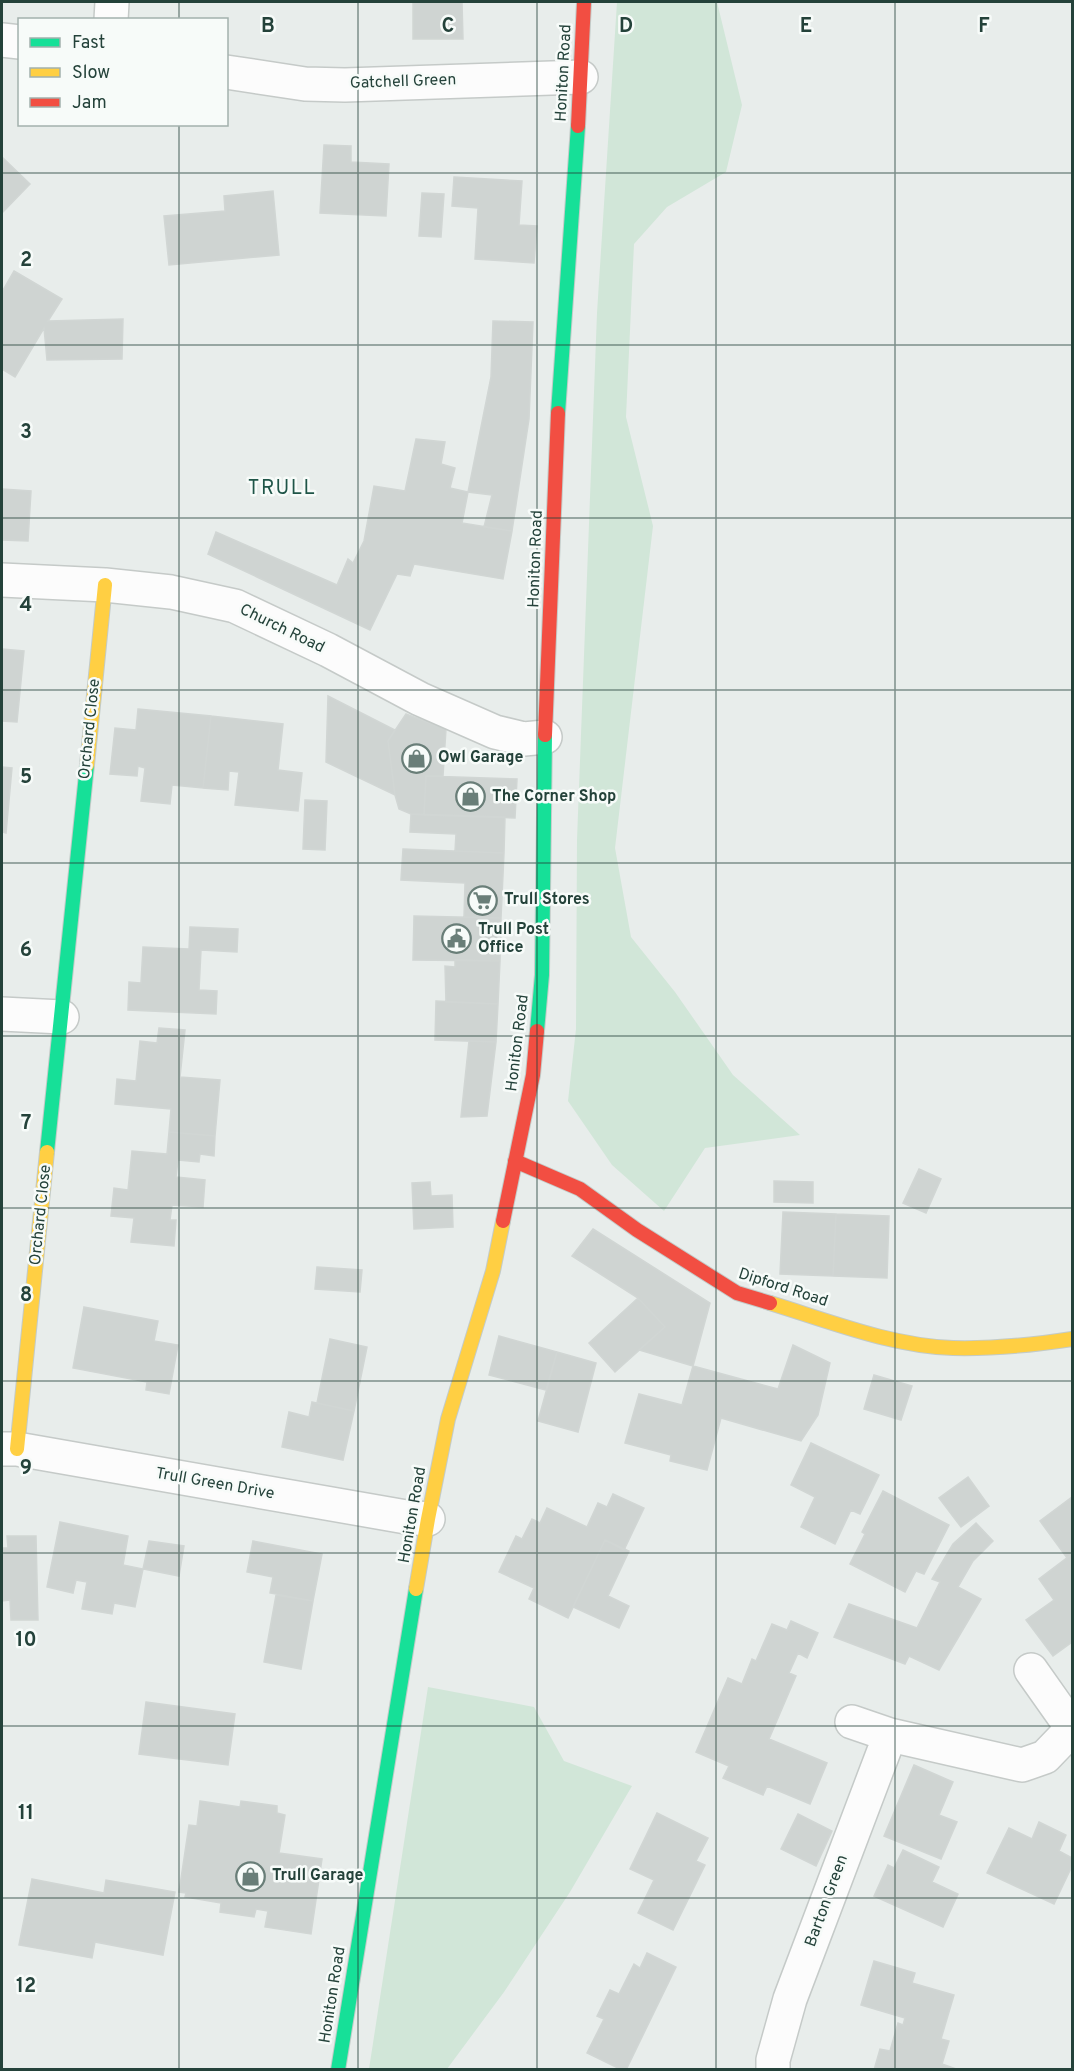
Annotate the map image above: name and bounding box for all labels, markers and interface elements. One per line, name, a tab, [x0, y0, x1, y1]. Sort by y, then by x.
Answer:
text: B	[261, 14, 275, 40]
text: C	[442, 14, 454, 40]
text: D	[619, 14, 633, 40]
text: E	[800, 14, 812, 40]
text: F	[978, 14, 990, 40]
legend	[18, 18, 228, 126]
street label: Honiton Road	[551, 24, 577, 122]
text: Fast	[72, 32, 105, 55]
text: Slow	[72, 62, 110, 85]
street label: Gatchell Green	[349, 70, 457, 94]
text: Jam	[72, 92, 107, 115]
text: 2	[20, 248, 32, 274]
text: 3	[20, 420, 32, 446]
district label: TRULL	[248, 476, 316, 502]
street label: Honiton Road	[524, 510, 548, 608]
text: 4	[20, 593, 32, 619]
street label: Church Road	[236, 600, 328, 658]
street label: Orchard Close	[75, 678, 105, 780]
shop icon: Owl Garage	[401, 742, 433, 774]
place label: Owl Garage	[438, 748, 523, 768]
text: 5	[20, 765, 32, 791]
shop icon: The Corner Shop	[455, 781, 487, 813]
place label: The Corner Shop	[492, 787, 616, 807]
supermarket icon: Trull Stores	[467, 884, 499, 916]
place label: Trull Stores	[504, 890, 590, 910]
place label: Trull Post Office	[478, 920, 549, 958]
public building icon: Trull Post Office	[441, 923, 473, 955]
text: 6	[20, 938, 32, 964]
street label: Honiton Road	[502, 993, 534, 1093]
text: 7	[21, 1111, 31, 1137]
street label: Orchard Close	[26, 1164, 56, 1266]
street label: Dipford Road	[736, 1264, 830, 1312]
text: 8	[20, 1283, 32, 1309]
text: 9	[20, 1456, 32, 1482]
street label: Trull Green Drive	[154, 1464, 276, 1504]
street label: Honiton Road	[395, 1465, 431, 1565]
text: 10	[15, 1628, 37, 1654]
text: 11	[18, 1801, 34, 1827]
street label: Barton Green	[801, 1852, 853, 1950]
shop icon: Trull Garage	[235, 1860, 267, 1892]
place label: Trull Garage	[272, 1866, 364, 1886]
street label: Honiton Road	[315, 1945, 351, 2045]
text: 12	[16, 1974, 36, 2000]

